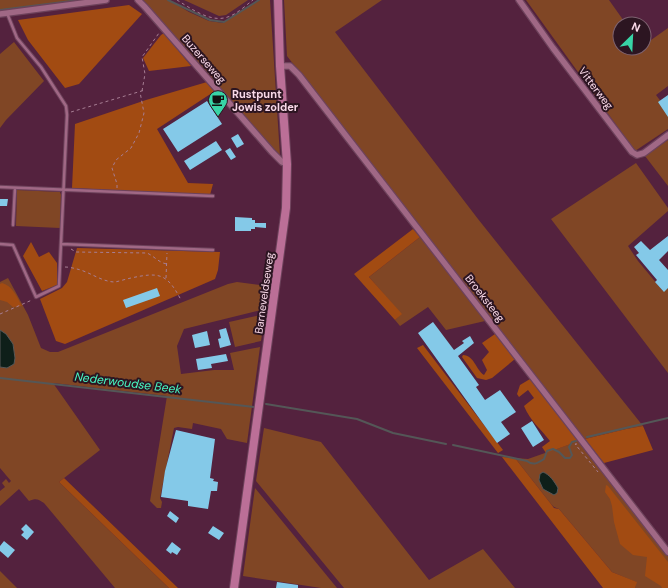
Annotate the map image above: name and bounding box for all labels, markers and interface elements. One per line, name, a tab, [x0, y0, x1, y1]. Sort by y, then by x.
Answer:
north arrow	[612, 16, 652, 56]
text: N	[630, 19, 643, 35]
street label: Buzerseweg	[179, 32, 229, 86]
street label: Vitterweg	[576, 64, 616, 112]
place label: Rustpunt Jowis zolder	[232, 87, 299, 114]
cafe icon: Rustpunt Jowis zolder	[207, 89, 229, 117]
street label: Barneveldseweg	[251, 251, 277, 335]
street label: Broeksteeg	[462, 271, 508, 325]
water label: Nederwoudse Beek	[74, 369, 183, 398]

